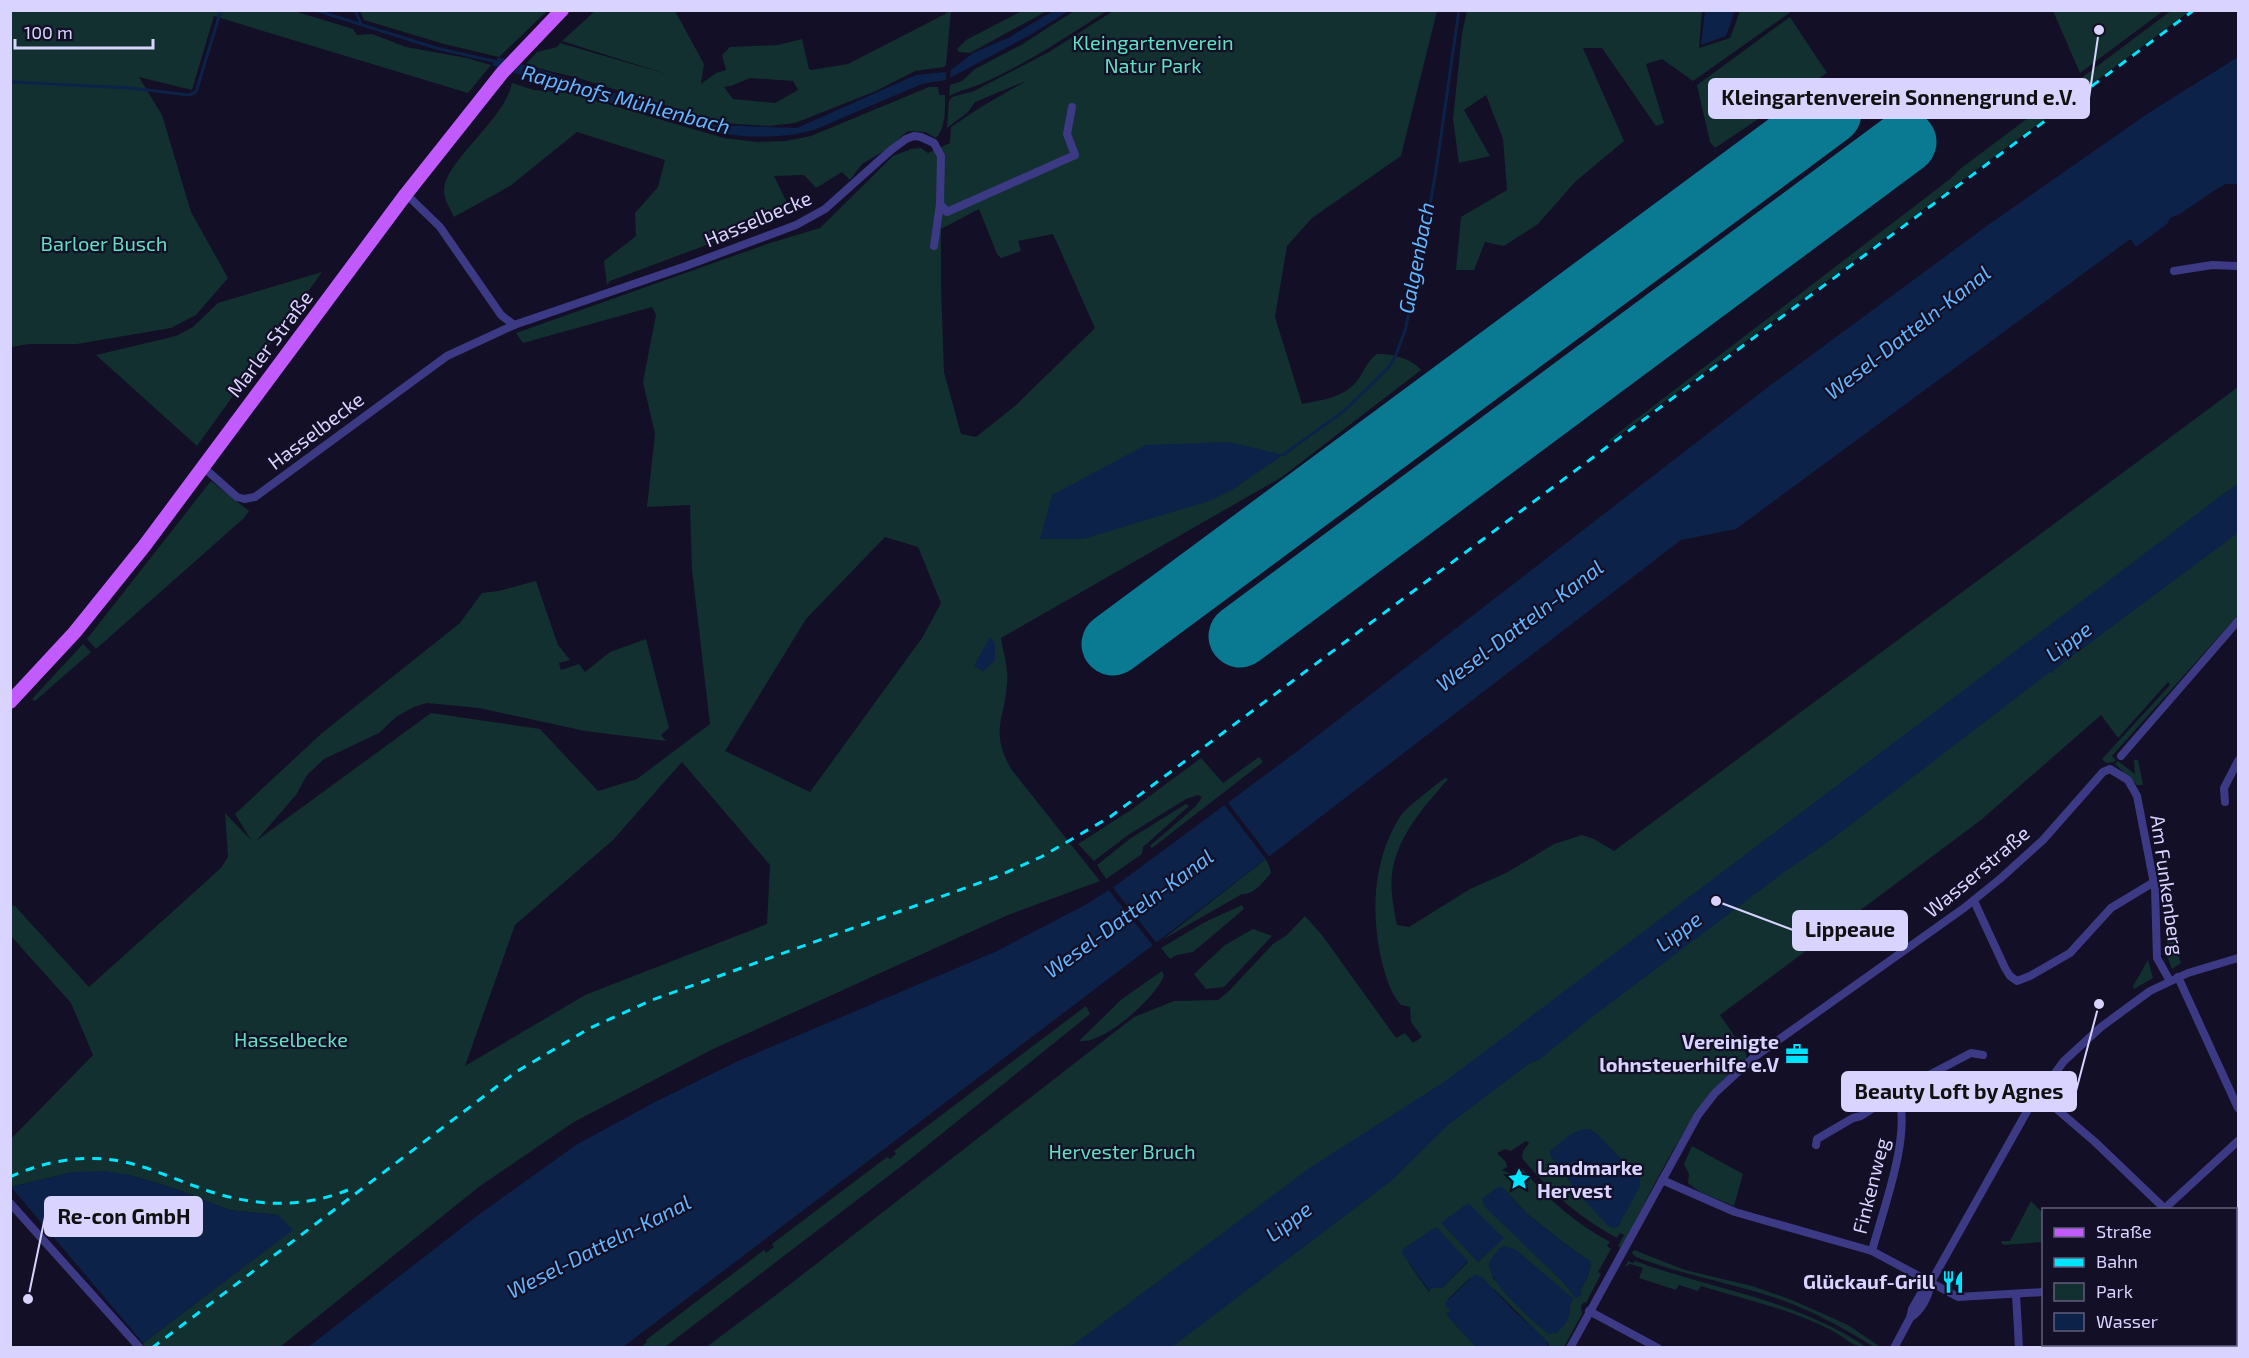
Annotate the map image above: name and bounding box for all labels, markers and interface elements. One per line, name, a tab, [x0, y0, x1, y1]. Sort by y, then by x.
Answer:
scale bar	[15, 12, 153, 50]
text: 100 m	[24, 21, 73, 43]
park label: Kleingartenverein Natur Park	[1072, 30, 1234, 77]
water label: Rapphofs Mühlenbach	[520, 59, 733, 138]
callout: Kleingartenverein Sonnengrund e.V.	[1709, 79, 2089, 118]
text: Kleingartenverein Sonnengrund e.V.	[1721, 84, 2077, 109]
street label: Hasselbecke	[701, 185, 815, 251]
water label: Galgenbach	[1392, 200, 1439, 316]
park label: Barloer Busch	[41, 231, 167, 255]
water label: Wesel-Datteln-Kanal	[1819, 259, 1995, 404]
street label: Marler Straße	[221, 285, 317, 401]
street label: Hasselbecke	[263, 386, 368, 474]
water label: Wesel-Datteln-Kanal	[1431, 554, 1608, 696]
water label: Lippe	[2040, 615, 2096, 666]
street label: Am Funkenberg	[2146, 813, 2190, 957]
street label: Wasserstraße	[1919, 820, 2034, 922]
water label: Wesel-Datteln-Kanal	[1039, 843, 1218, 983]
water label: Lippe	[1650, 905, 1706, 956]
callout: Lippeaue	[1793, 911, 1907, 950]
text: Lippeaue	[1805, 916, 1895, 941]
park label: Hasselbecke	[234, 1027, 348, 1051]
place label: Vereinigte lohnsteuerhilfe e.V	[1599, 1029, 1779, 1076]
office icon: Vereinigte lohnsteuerhilfe e.V	[1784, 1041, 1810, 1067]
callout: Beauty Loft by Agnes	[1842, 1072, 2076, 1111]
text: Beauty Loft by Agnes	[1855, 1078, 2063, 1104]
street label: Finkenweg	[1847, 1135, 1894, 1236]
park label: Hervester Bruch	[1048, 1139, 1196, 1163]
place label: Landmarke Hervest	[1537, 1155, 1643, 1202]
place icon: Landmarke Hervest	[1506, 1166, 1532, 1192]
water label: Wesel-Datteln-Kanal	[502, 1188, 694, 1303]
water label: Lippe	[1260, 1195, 1316, 1246]
callout: Re-con GmbH	[45, 1197, 202, 1236]
text: Re-con GmbH	[57, 1203, 191, 1228]
legend	[2042, 1208, 2237, 1346]
text: Straße	[2096, 1220, 2152, 1242]
text: Bahn	[2096, 1250, 2138, 1272]
place label: Glückauf-Grill	[1803, 1269, 1935, 1293]
restaurant icon: Glückauf-Grill	[1940, 1269, 1966, 1295]
text: Park	[2096, 1280, 2133, 1302]
text: Wasser	[2096, 1310, 2158, 1332]

